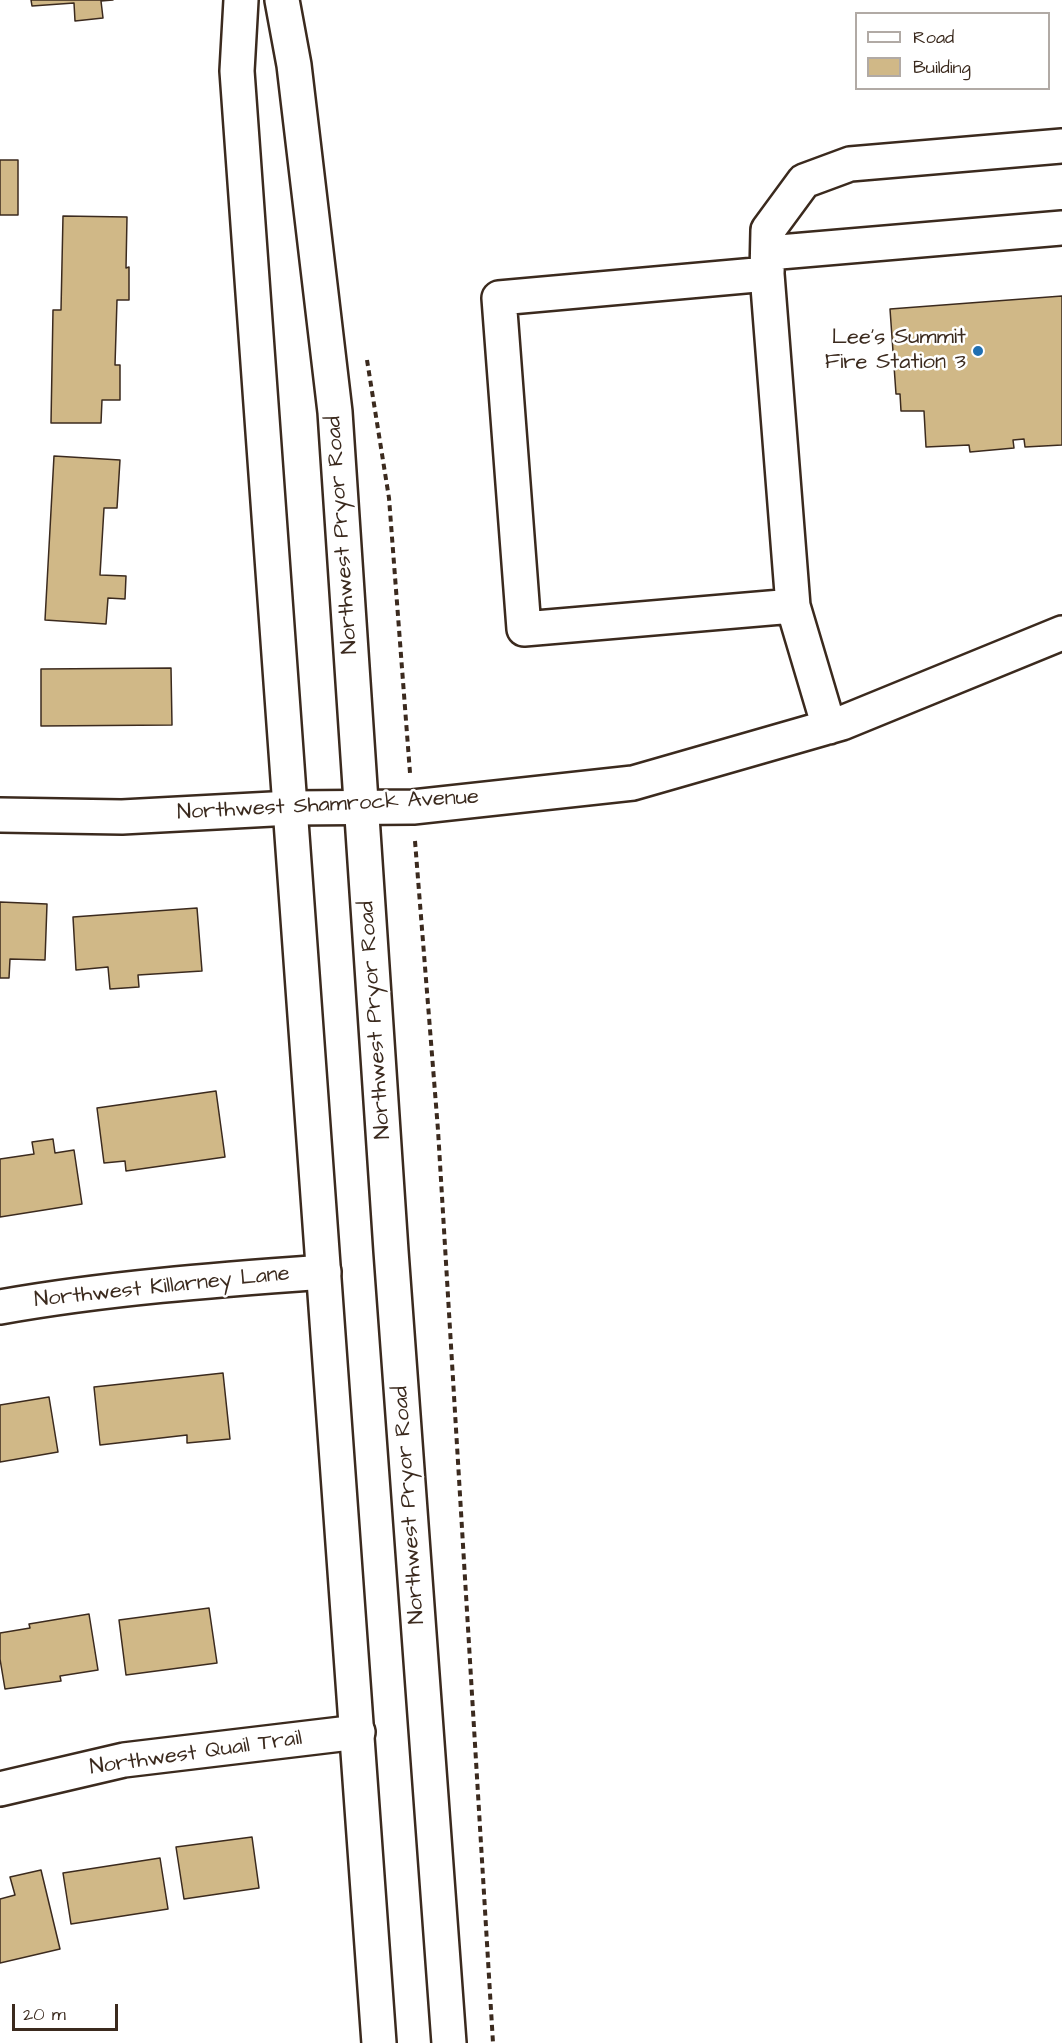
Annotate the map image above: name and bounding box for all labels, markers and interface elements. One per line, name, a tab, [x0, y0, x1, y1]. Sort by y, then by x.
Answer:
legend	[855, 12, 1050, 90]
text: Road	[913, 25, 954, 50]
text: Building	[913, 55, 971, 80]
place label: Lee's Summit Fire Station 3	[825, 325, 966, 376]
marker: Lee's Summit Fire Station 3	[971, 344, 985, 358]
street label: Northwest Pryor Road	[322, 415, 364, 655]
street label: Northwest Shamrock Avenue	[176, 785, 480, 827]
street label: Northwest Pryor Road	[355, 900, 397, 1140]
street label: Northwest Killarney Lane	[33, 1261, 291, 1315]
street label: Northwest Pryor Road	[389, 1385, 431, 1625]
street label: Northwest Quail Trail	[88, 1726, 304, 1782]
scale bar	[15, 1992, 122, 2030]
text: 20 m	[23, 2002, 66, 2027]

